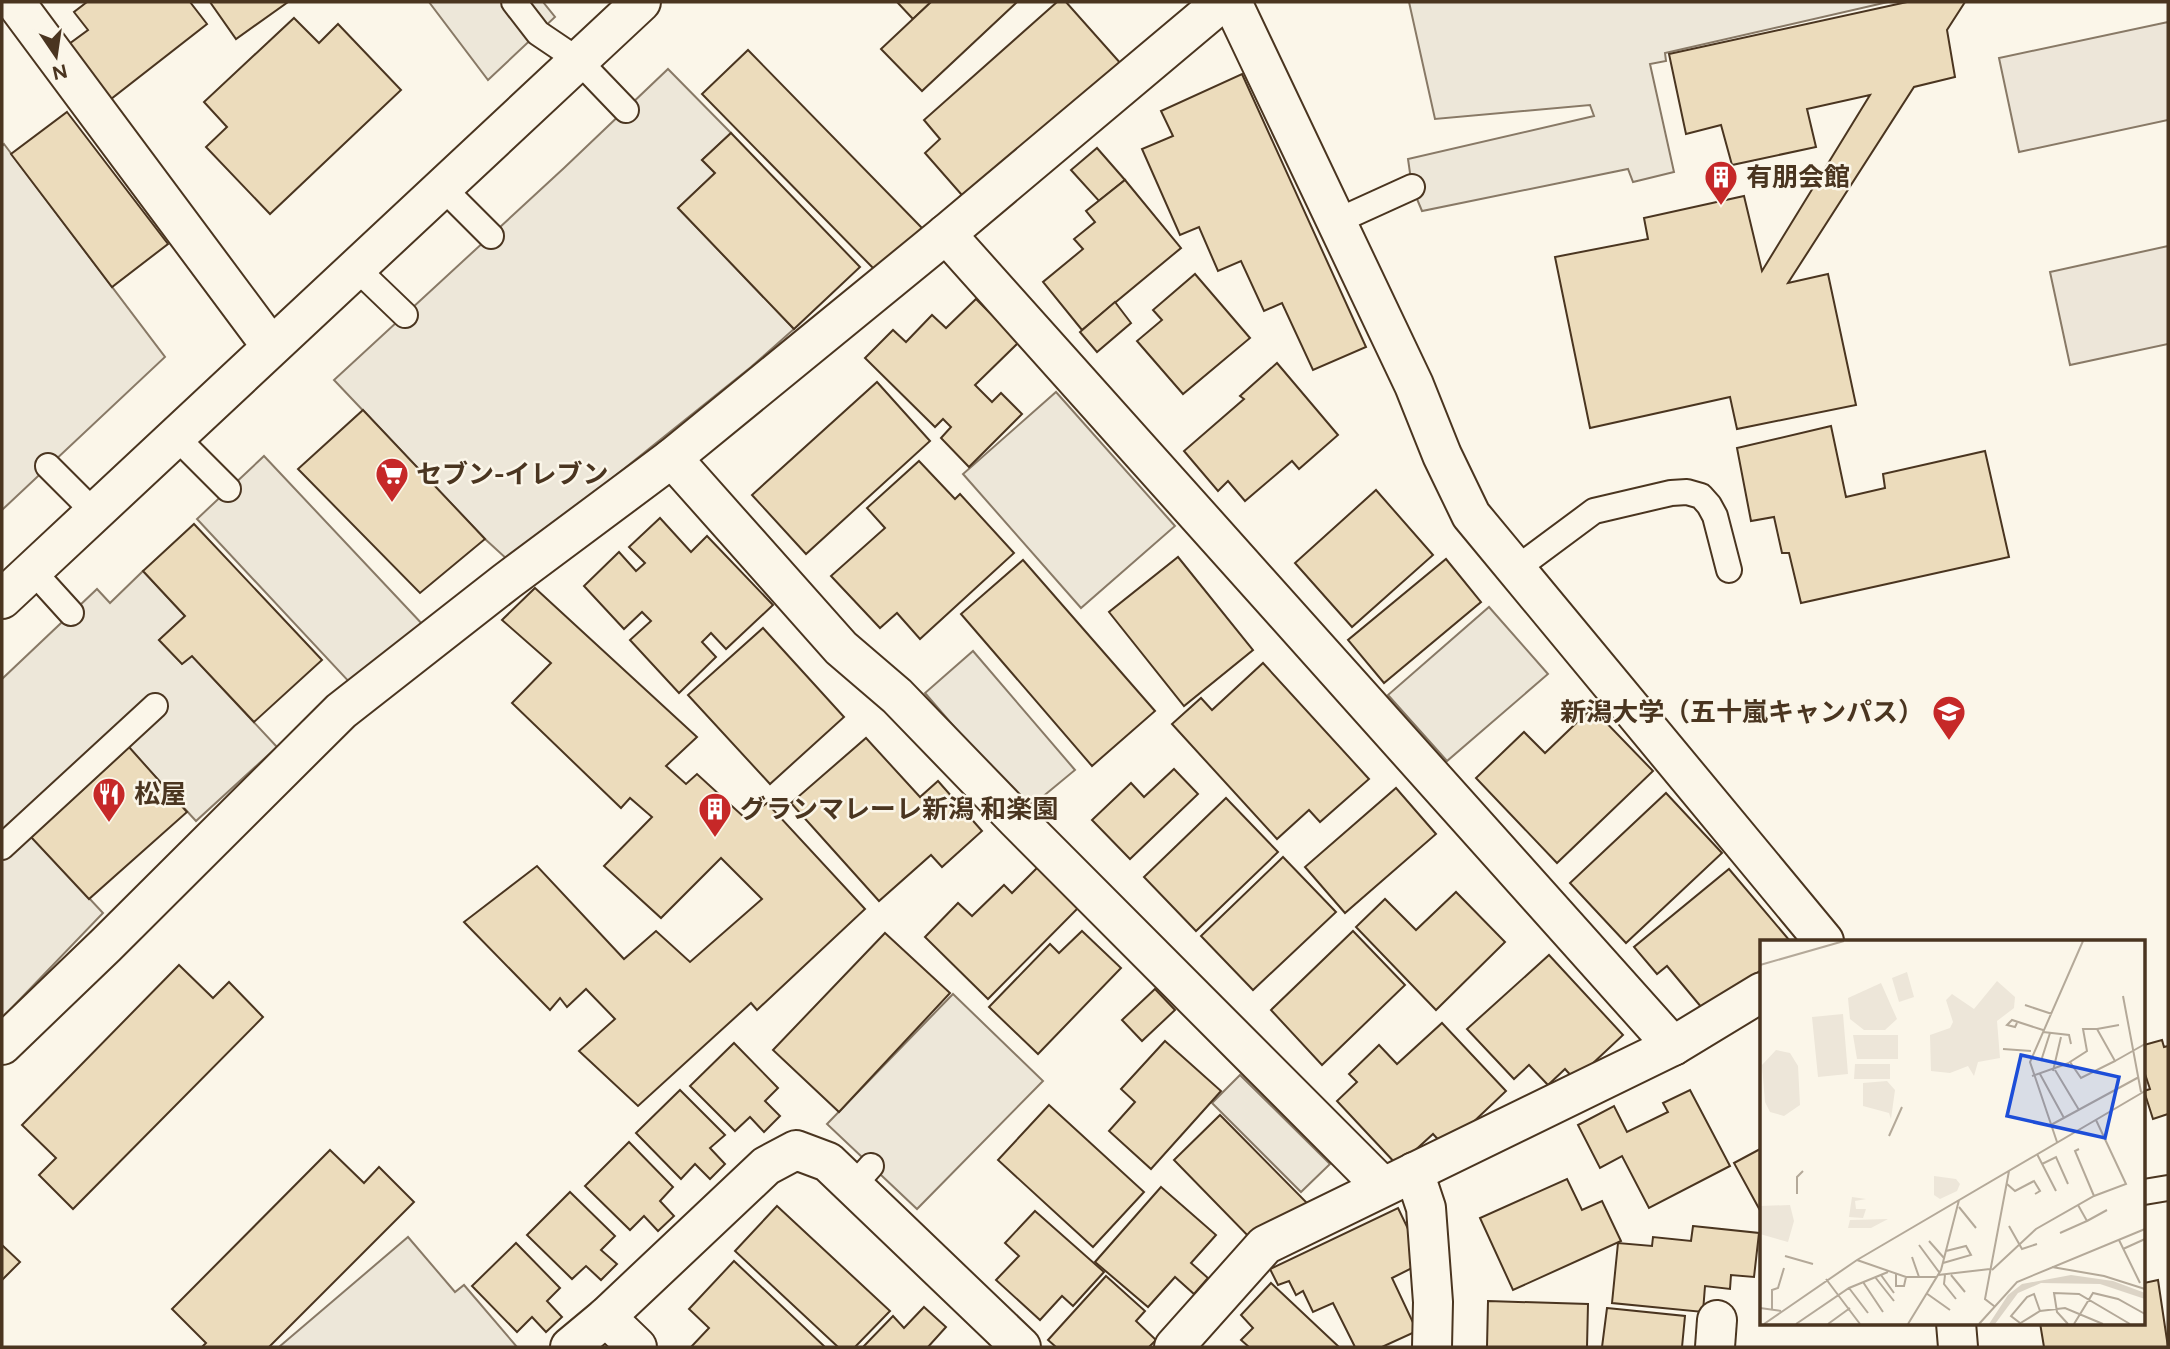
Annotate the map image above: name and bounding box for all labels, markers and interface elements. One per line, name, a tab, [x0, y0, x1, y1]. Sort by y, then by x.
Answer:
north arrow	[21, 21, 91, 91]
text: N	[50, 59, 69, 85]
building icon: 有朋会館	[1702, 158, 1740, 207]
place label: 有朋会館	[1746, 161, 1850, 193]
supermarket icon: セブン-イレブン	[373, 455, 411, 504]
place label: セブン-イレブン	[416, 458, 609, 490]
school or university icon: 新潟大学（五十嵐キャンパス）	[1930, 693, 1968, 742]
place label: 新潟大学（五十嵐キャンパス）	[1560, 696, 1924, 728]
restaurant icon: 松屋	[90, 775, 128, 824]
place label: 松屋	[134, 778, 186, 810]
building icon: グランマレーレ新潟 和楽園	[696, 790, 734, 839]
place label: グランマレーレ新潟 和楽園	[740, 793, 1058, 825]
inset map	[1760, 940, 2146, 1324]

